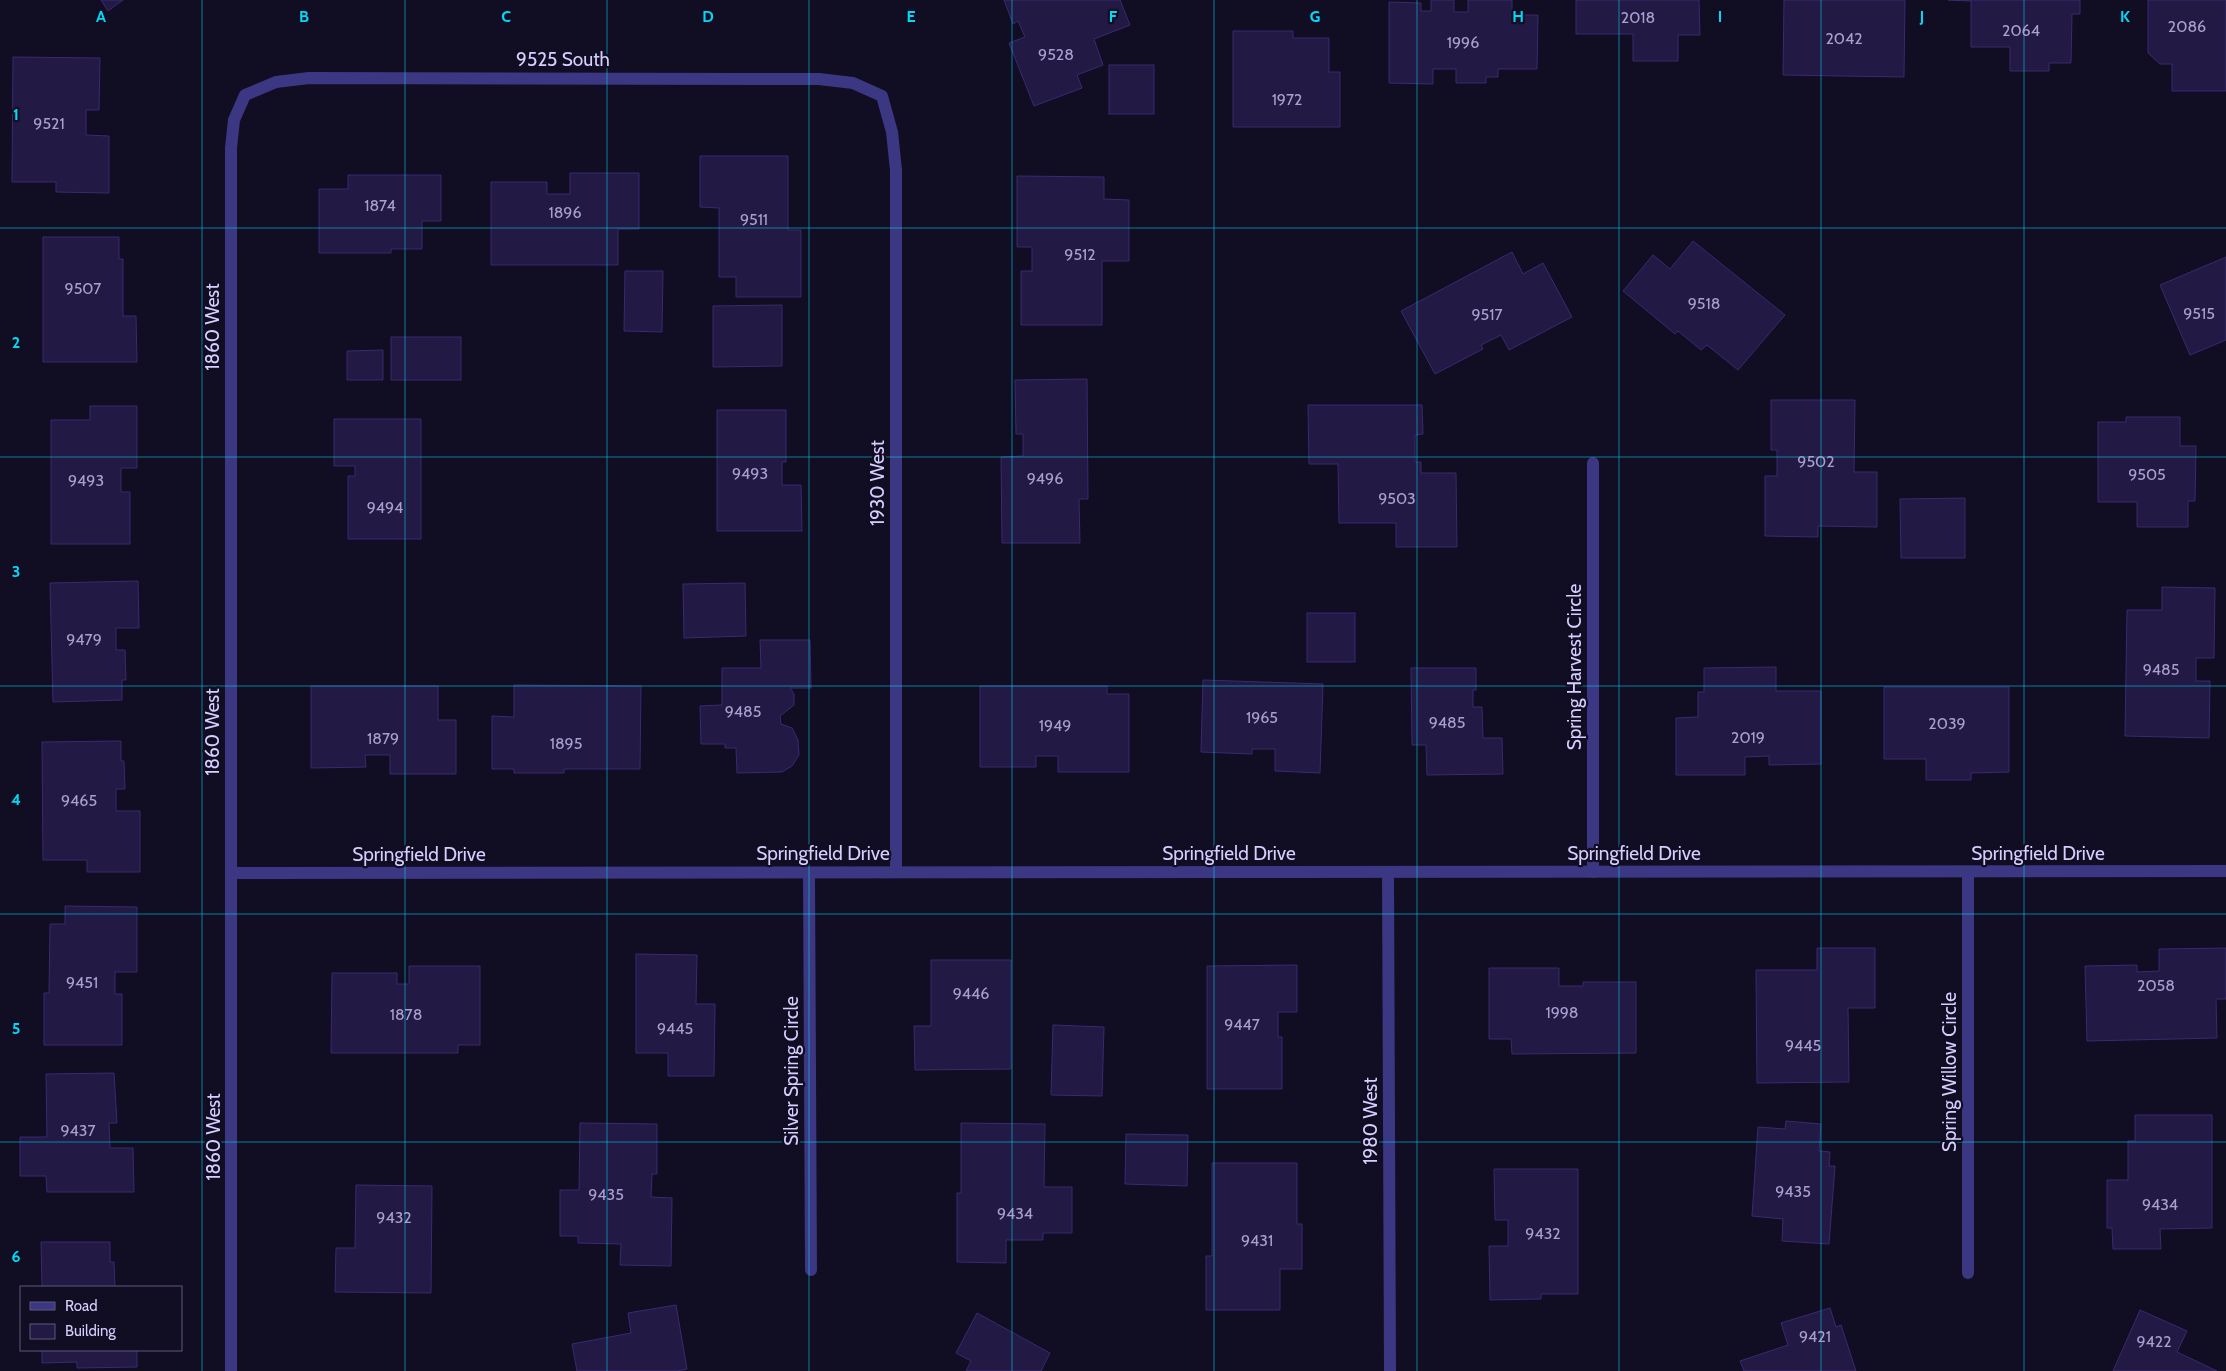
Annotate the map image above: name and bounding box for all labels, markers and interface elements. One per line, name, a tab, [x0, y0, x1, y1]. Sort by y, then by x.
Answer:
text: A	[96, 7, 106, 26]
text: B	[299, 7, 309, 26]
text: C	[501, 7, 511, 26]
text: D	[702, 7, 714, 26]
text: E	[906, 7, 916, 26]
text: F	[1109, 7, 1118, 26]
text: G	[1310, 7, 1320, 26]
text: H	[1512, 7, 1524, 26]
text: I	[1718, 7, 1722, 26]
text: J	[1919, 7, 1924, 26]
text: K	[2120, 7, 2130, 26]
house number: 2018	[1621, 8, 1655, 27]
house number: 2086	[2168, 17, 2206, 36]
house number: 2064	[2002, 21, 2040, 40]
house number: 2042	[1825, 29, 1863, 48]
house number: 1996	[1447, 33, 1479, 52]
house number: 9528	[1038, 45, 1074, 64]
street label: 9525 South	[516, 48, 610, 71]
house number: 1972	[1272, 90, 1302, 109]
text: 1	[13, 105, 19, 124]
house number: 9521	[33, 114, 65, 133]
house number: 1874	[364, 196, 396, 215]
house number: 1896	[548, 203, 582, 222]
house number: 9511	[740, 210, 768, 229]
house number: 9512	[1064, 245, 1096, 264]
house number: 9507	[65, 279, 101, 298]
street label: 1860 West	[201, 283, 224, 371]
house number: 9518	[1688, 294, 1720, 313]
house number: 9515	[2183, 304, 2215, 323]
house number: 9517	[1471, 305, 1503, 324]
text: 2	[12, 333, 20, 352]
street label: 1930 West	[866, 439, 889, 526]
house number: 9502	[1797, 452, 1835, 471]
house number: 9493	[732, 464, 768, 483]
house number: 9505	[2128, 465, 2166, 484]
house number: 9496	[1027, 469, 1063, 488]
house number: 9493	[68, 471, 104, 490]
house number: 9503	[1378, 489, 1416, 508]
house number: 9494	[367, 498, 403, 517]
text: 3	[12, 562, 20, 581]
street label: Spring Harvest Circle	[1563, 583, 1586, 750]
house number: 9479	[66, 630, 102, 649]
house number: 9485	[2143, 660, 2179, 679]
street label: 1860 West	[201, 688, 224, 776]
house number: 9485	[725, 702, 761, 721]
house number: 1965	[1246, 708, 1278, 727]
house number: 9485	[1429, 713, 1465, 732]
house number: 2039	[1928, 714, 1966, 733]
house number: 1949	[1039, 716, 1071, 735]
house number: 2019	[1731, 728, 1765, 747]
house number: 1879	[367, 729, 399, 748]
house number: 1895	[550, 734, 582, 753]
text: 4	[11, 790, 21, 809]
house number: 9465	[61, 791, 97, 810]
street label: Springfield Drive	[756, 842, 890, 865]
street label: Springfield Drive	[1162, 842, 1296, 865]
street label: Springfield Drive	[1567, 842, 1701, 865]
street label: Springfield Drive	[1971, 842, 2105, 865]
street label: Springfield Drive	[352, 843, 486, 866]
house number: 9451	[66, 973, 98, 992]
house number: 2058	[2137, 976, 2175, 995]
house number: 9446	[953, 984, 989, 1003]
street label: Spring Willow Circle	[1938, 992, 1961, 1152]
street label: Silver Spring Circle	[780, 996, 803, 1146]
house number: 1998	[1545, 1003, 1579, 1022]
house number: 1878	[390, 1005, 422, 1024]
house number: 9447	[1224, 1015, 1260, 1034]
text: 5	[12, 1019, 20, 1038]
house number: 9445	[657, 1019, 693, 1038]
house number: 9445	[1785, 1036, 1821, 1055]
street label: 1980 West	[1359, 1077, 1382, 1165]
street label: 1860 West	[202, 1093, 225, 1181]
house number: 9437	[60, 1121, 96, 1140]
house number: 9435	[1775, 1182, 1811, 1201]
house number: 9435	[588, 1185, 624, 1204]
house number: 9434	[2142, 1195, 2178, 1214]
house number: 9434	[997, 1204, 1033, 1223]
house number: 9432	[376, 1208, 412, 1227]
house number: 9432	[1525, 1224, 1561, 1243]
house number: 9431	[1241, 1231, 1273, 1250]
text: 6	[12, 1247, 21, 1266]
legend	[20, 1286, 182, 1351]
text: Road	[65, 1297, 98, 1315]
text: Building	[65, 1322, 116, 1340]
house number: 9421	[1799, 1327, 1831, 1346]
house number: 9422	[2136, 1332, 2172, 1351]

